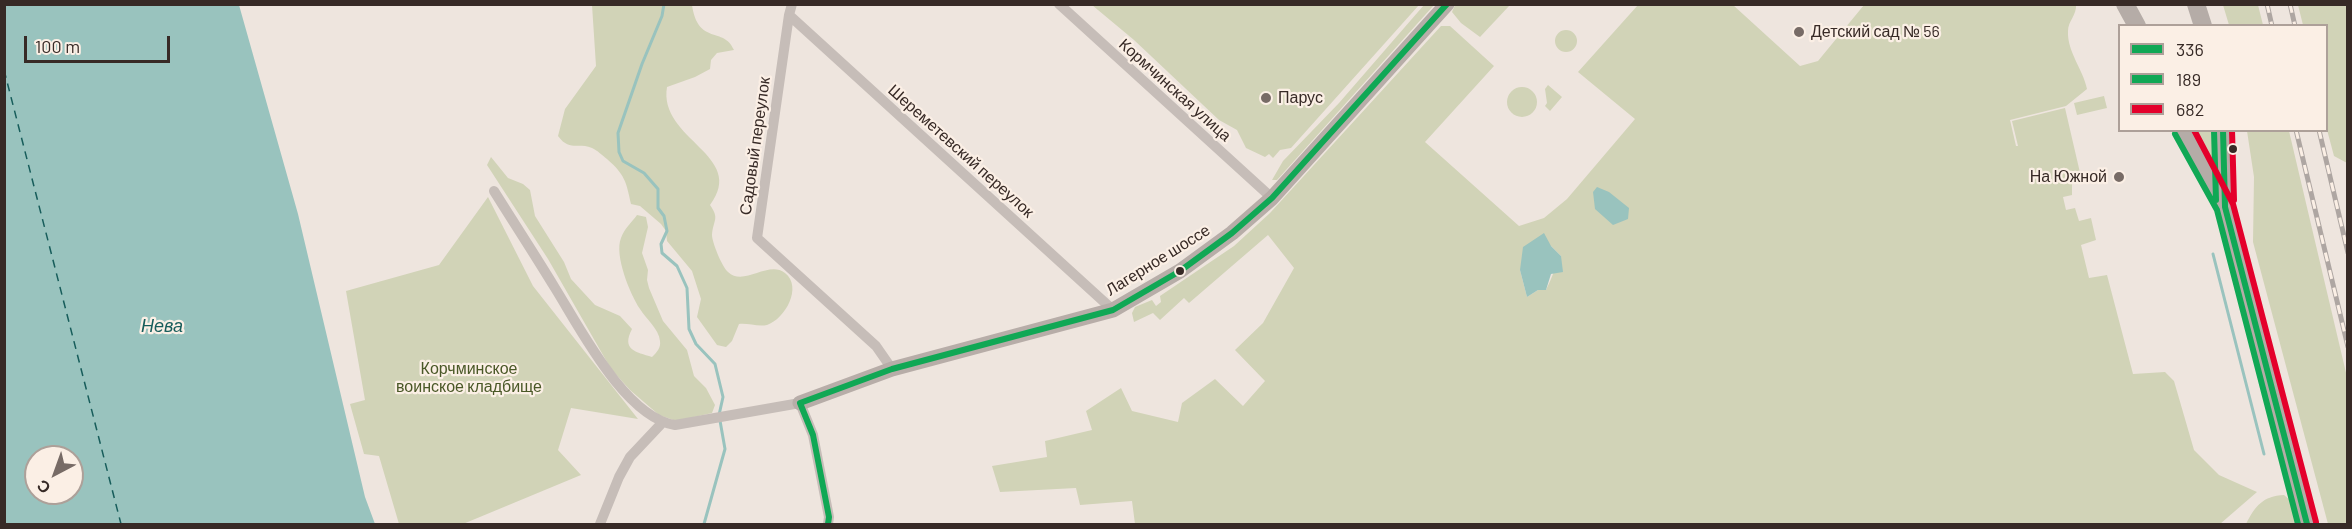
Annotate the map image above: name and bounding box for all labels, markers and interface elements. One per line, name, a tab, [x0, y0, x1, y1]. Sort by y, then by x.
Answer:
place label: Детский сад № 56	[1811, 22, 1940, 42]
scale bar	[27, 24, 172, 62]
legend	[2118, 24, 2328, 132]
marker: Детский сад № 56	[1792, 25, 1806, 39]
text: 100 m	[35, 35, 80, 57]
street label: Кормчинская улица	[1115, 35, 1235, 145]
text: 336	[2176, 38, 2204, 60]
text: 189	[2176, 68, 2201, 90]
street label: Садовый переулок	[736, 76, 774, 216]
street label: Шереметевский переулок	[884, 80, 1038, 222]
place label: Парус	[1278, 88, 1323, 108]
marker: Парус	[1259, 91, 1273, 105]
text: 682	[2176, 98, 2204, 120]
unlabelled marker	[2227, 143, 2239, 155]
place label: На Южной	[2030, 167, 2107, 187]
marker: На Южной	[2112, 170, 2126, 184]
street label: Лагерное шоссе	[1102, 220, 1214, 300]
unlabelled marker	[1174, 265, 1186, 277]
water label: Нева	[141, 315, 183, 337]
park label: Корчминское воинское кладбище	[396, 359, 542, 397]
north arrow	[24, 445, 84, 505]
text: С	[33, 476, 54, 498]

